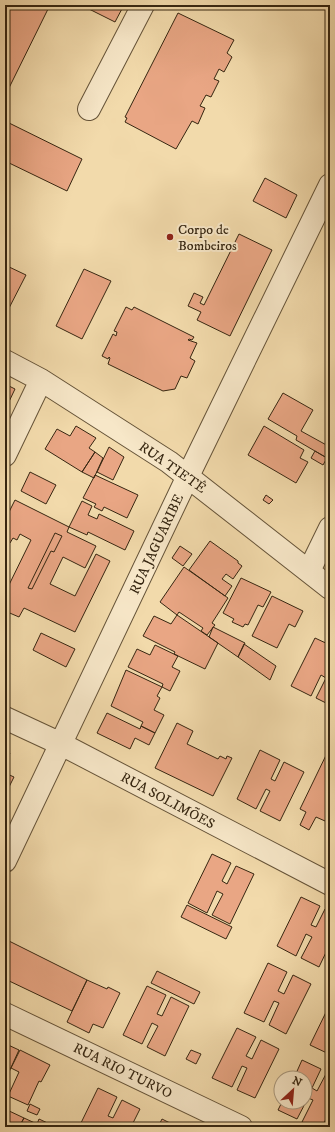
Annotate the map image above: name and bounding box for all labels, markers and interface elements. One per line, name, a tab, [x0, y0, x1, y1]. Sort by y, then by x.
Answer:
place label: Corpo de Bombeiros	[178, 221, 237, 255]
marker: Corpo de Bombeiros	[165, 232, 175, 242]
street label: RUA TIETÊ	[135, 438, 210, 498]
street label: RUA JAGUARIBE	[126, 491, 188, 597]
street label: RUA SOLIMÕES	[117, 768, 218, 833]
street label: RUA RIO TURVO	[70, 1039, 175, 1103]
north arrow	[273, 1070, 313, 1110]
text: N	[290, 1074, 304, 1090]

